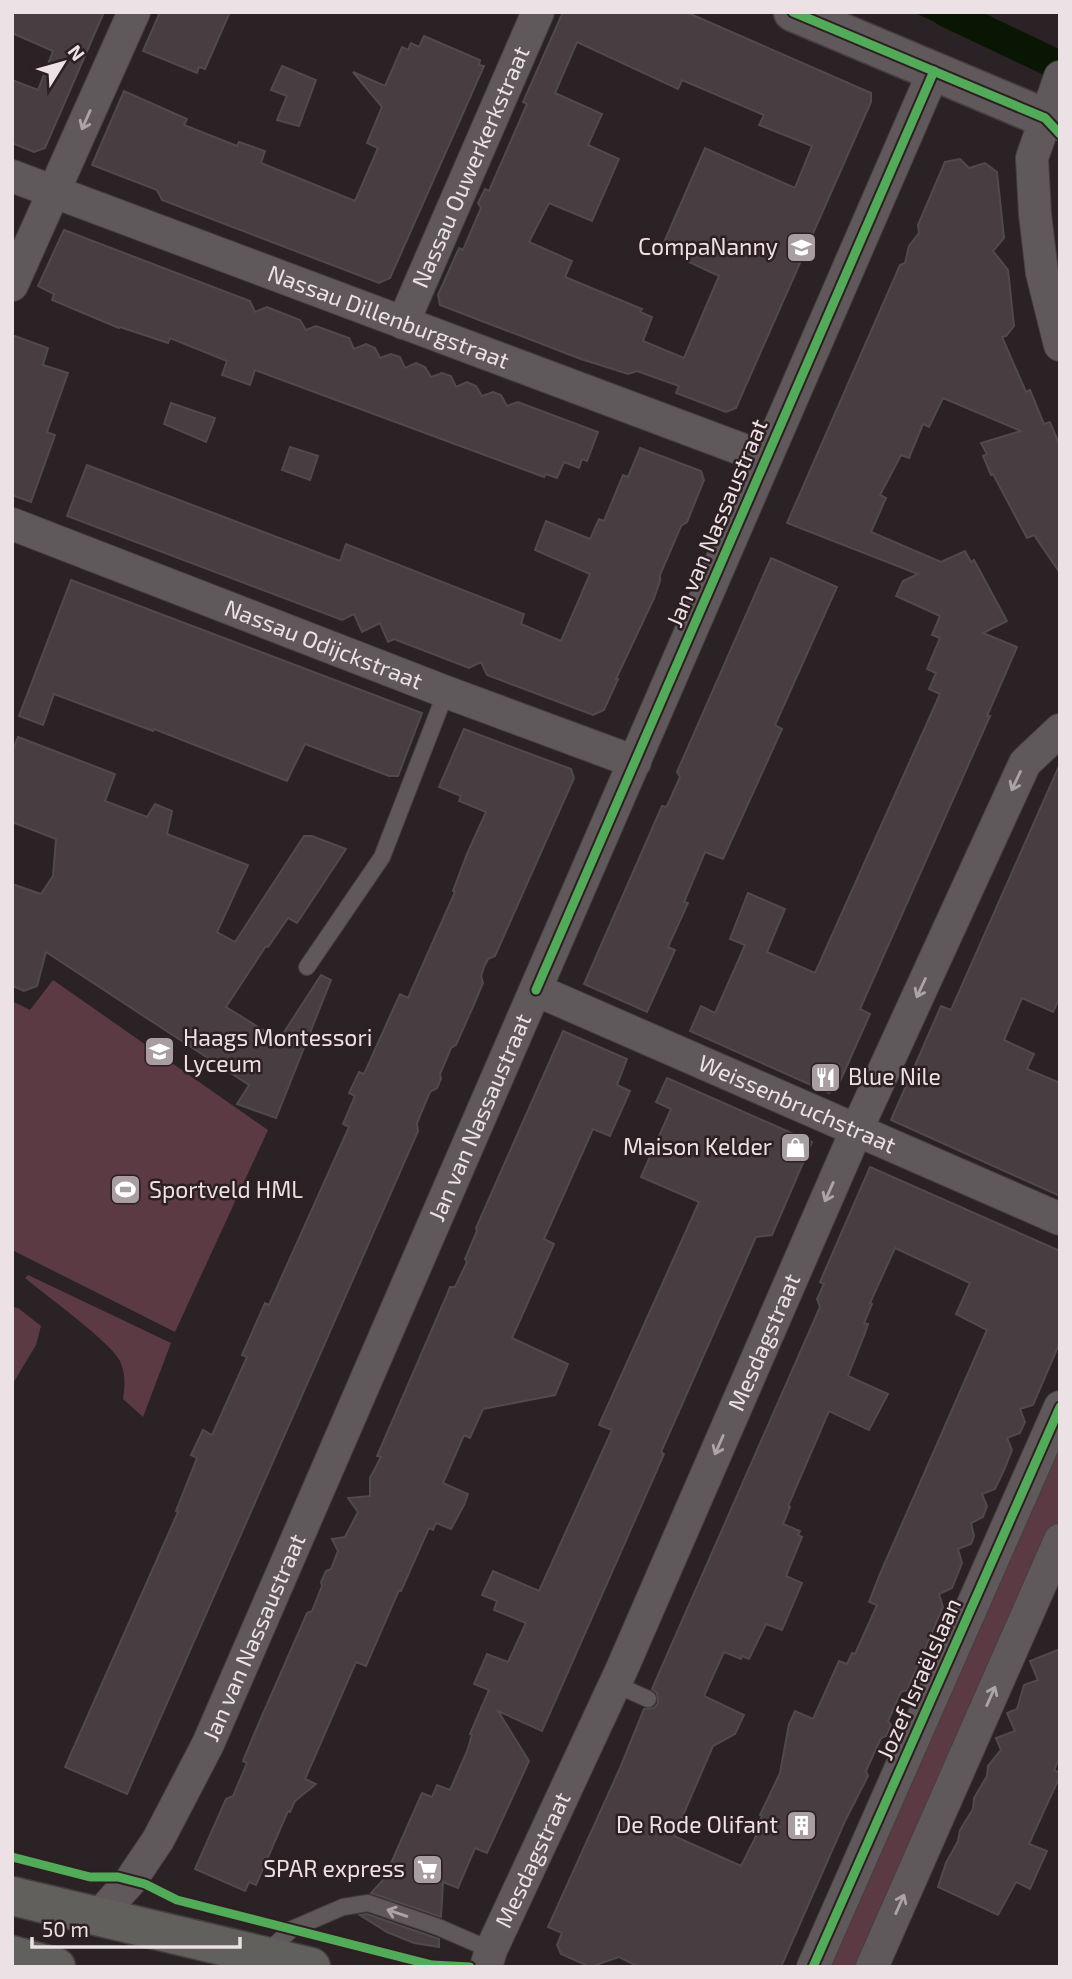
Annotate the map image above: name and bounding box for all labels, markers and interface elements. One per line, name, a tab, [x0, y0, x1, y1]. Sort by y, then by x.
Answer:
north arrow	[28, 28, 98, 98]
text: N	[64, 40, 90, 65]
street label: Nassau Ouwerkerkstraat	[405, 41, 535, 292]
one-way arrow	[79, 108, 92, 130]
school or university icon: CompaNanny	[784, 230, 818, 264]
place label: CompaNanny	[638, 232, 778, 260]
street label: Nassau Dillenburgstraat	[264, 258, 514, 374]
street label: Jan van Nassaustraat	[660, 414, 773, 631]
street label: Nassau Odijckstraat	[221, 593, 427, 695]
one-way arrow	[1009, 770, 1022, 792]
one-way arrow	[914, 977, 927, 998]
street label: Jan van Nassaustraat	[422, 1009, 536, 1225]
place label: Haags Montessori Lyceum	[183, 1023, 372, 1077]
school or university icon: Haags Montessori Lyceum	[143, 1034, 177, 1068]
street label: Weissenbruchstraat	[695, 1048, 901, 1159]
restaurant icon: Blue Nile	[808, 1060, 842, 1094]
place label: Blue Nile	[848, 1062, 941, 1090]
shop icon: Maison Kelder	[778, 1130, 812, 1164]
place label: Maison Kelder	[623, 1132, 772, 1160]
sports icon: Sportveld HML	[109, 1173, 143, 1207]
place label: Sportveld HML	[149, 1175, 303, 1203]
one-way arrow	[822, 1181, 835, 1202]
street label: Mesdagstraat	[721, 1269, 805, 1415]
one-way arrow	[712, 1434, 725, 1456]
street label: Jan van Nassaustraat	[196, 1529, 311, 1745]
street label: Jozef Israëlslaan	[870, 1593, 966, 1764]
one-way arrow	[985, 1686, 998, 1707]
street label: Mesdagstraat	[488, 1787, 576, 1932]
building icon: De Rode Olifant	[784, 1808, 818, 1842]
place label: De Rode Olifant	[616, 1810, 778, 1838]
supermarket icon: SPAR express	[411, 1852, 445, 1886]
place label: SPAR express	[263, 1854, 405, 1882]
one-way arrow	[894, 1894, 907, 1915]
scale bar	[32, 1906, 240, 1950]
one-way arrow	[386, 1906, 408, 1919]
text: 50 m	[42, 1916, 89, 1941]

